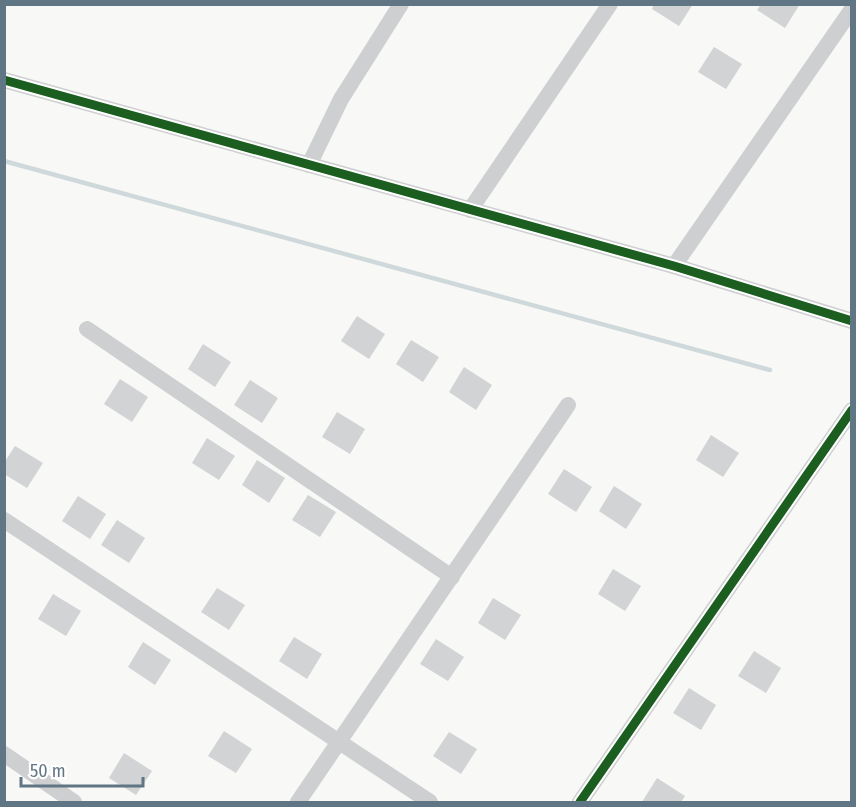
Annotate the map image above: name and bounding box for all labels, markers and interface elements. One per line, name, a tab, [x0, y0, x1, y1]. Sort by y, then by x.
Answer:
scale bar	[21, 750, 142, 788]
text: 50 m	[30, 760, 66, 782]

